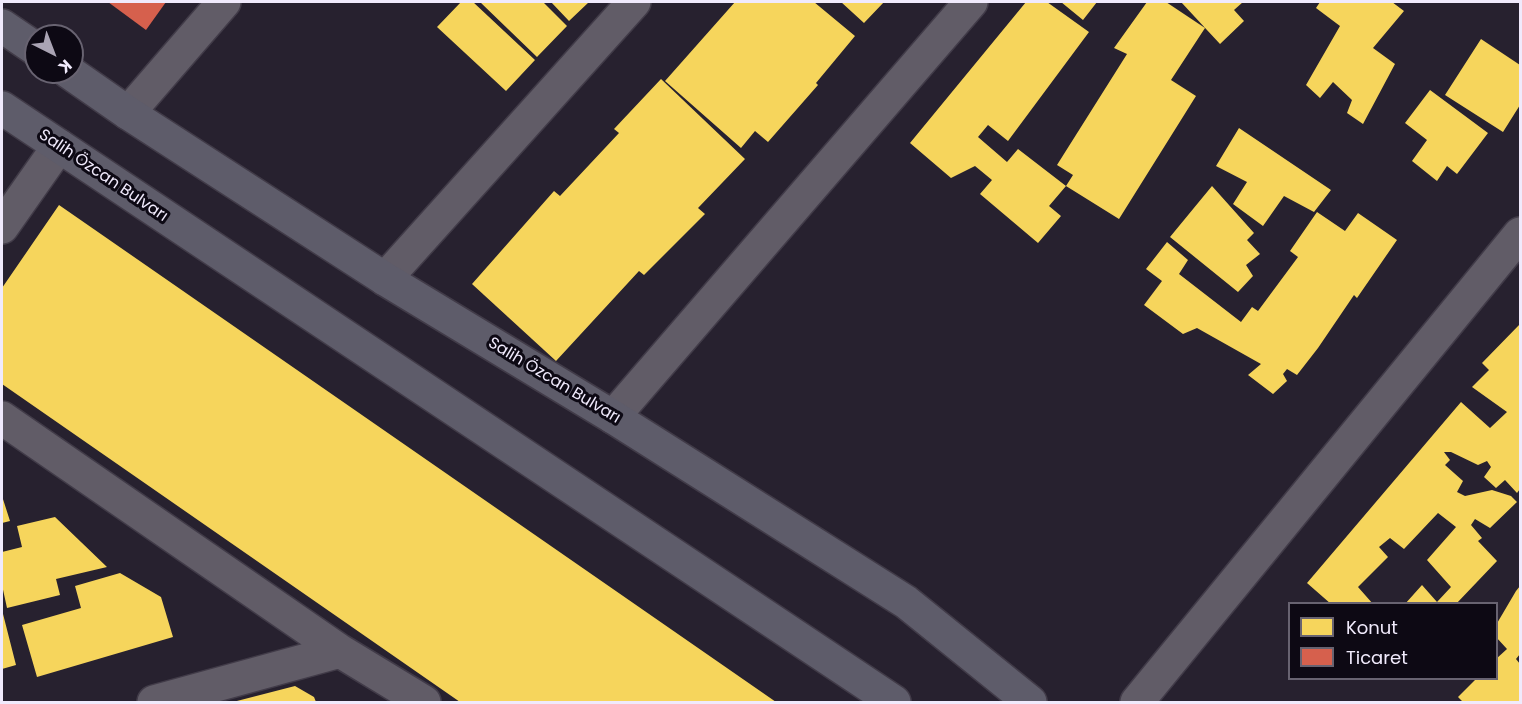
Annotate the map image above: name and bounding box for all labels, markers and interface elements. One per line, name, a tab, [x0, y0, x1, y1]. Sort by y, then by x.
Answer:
north arrow	[24, 24, 84, 84]
text: K	[53, 54, 77, 79]
street label: Salih Özcan Bulvarı	[35, 126, 171, 226]
street label: Salih Özcan Bulvarı	[484, 334, 624, 428]
legend	[1288, 602, 1498, 680]
text: Konut	[1346, 615, 1398, 640]
text: Ticaret	[1346, 645, 1408, 670]

